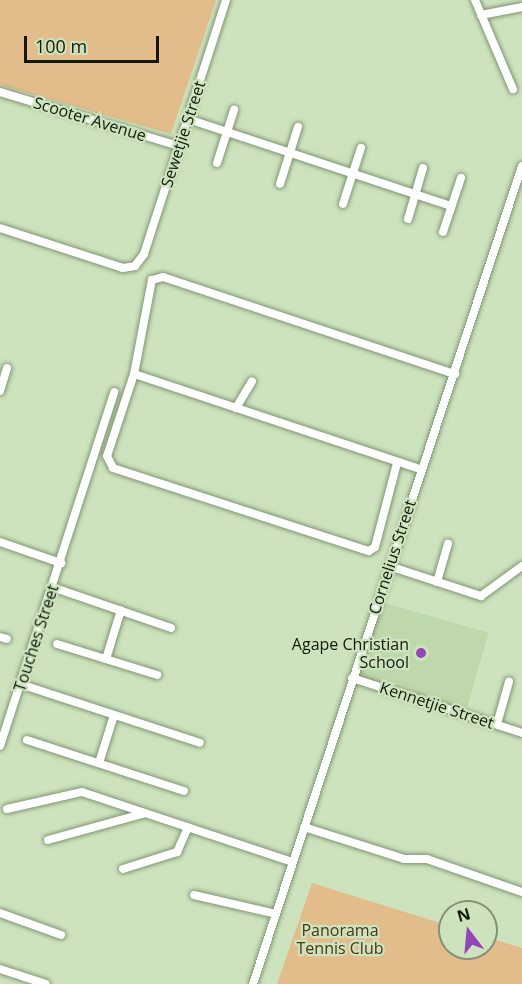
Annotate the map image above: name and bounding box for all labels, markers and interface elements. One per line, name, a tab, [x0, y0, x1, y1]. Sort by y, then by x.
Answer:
scale bar	[27, 24, 162, 62]
text: 100 m	[35, 34, 87, 58]
street label: Sewetjie Street	[157, 78, 209, 190]
street label: Scooter Avenue	[31, 93, 149, 145]
street label: Cornelius Street	[364, 497, 420, 617]
street label: Touches Street	[10, 582, 62, 694]
place label: Agape Christian School	[292, 634, 409, 672]
marker: Agape Christian School	[414, 646, 428, 660]
street label: Kennetjie Street	[377, 677, 497, 733]
north arrow	[438, 900, 498, 960]
text: N	[454, 902, 473, 927]
park label: Panorama Tennis Club	[297, 920, 383, 958]

